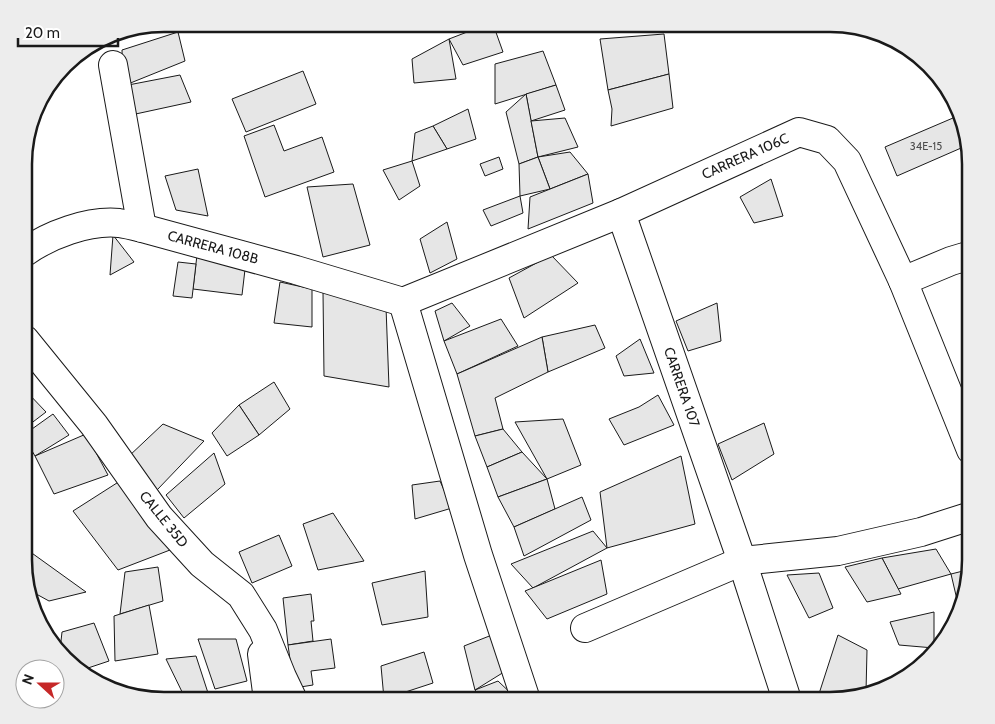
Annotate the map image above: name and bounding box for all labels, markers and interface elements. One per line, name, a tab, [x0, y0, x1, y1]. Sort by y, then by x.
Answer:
scale bar	[18, 15, 118, 47]
text: 20 m	[25, 24, 60, 42]
street label: CARRERA 106C	[699, 129, 791, 183]
house number: 34E-15	[910, 139, 942, 153]
street label: CARRERA 108B	[166, 226, 260, 268]
street label: CARRERA 107	[660, 345, 704, 429]
street label: CALLE 35D	[136, 487, 192, 551]
north arrow	[15, 659, 65, 709]
text: N	[18, 671, 38, 687]

